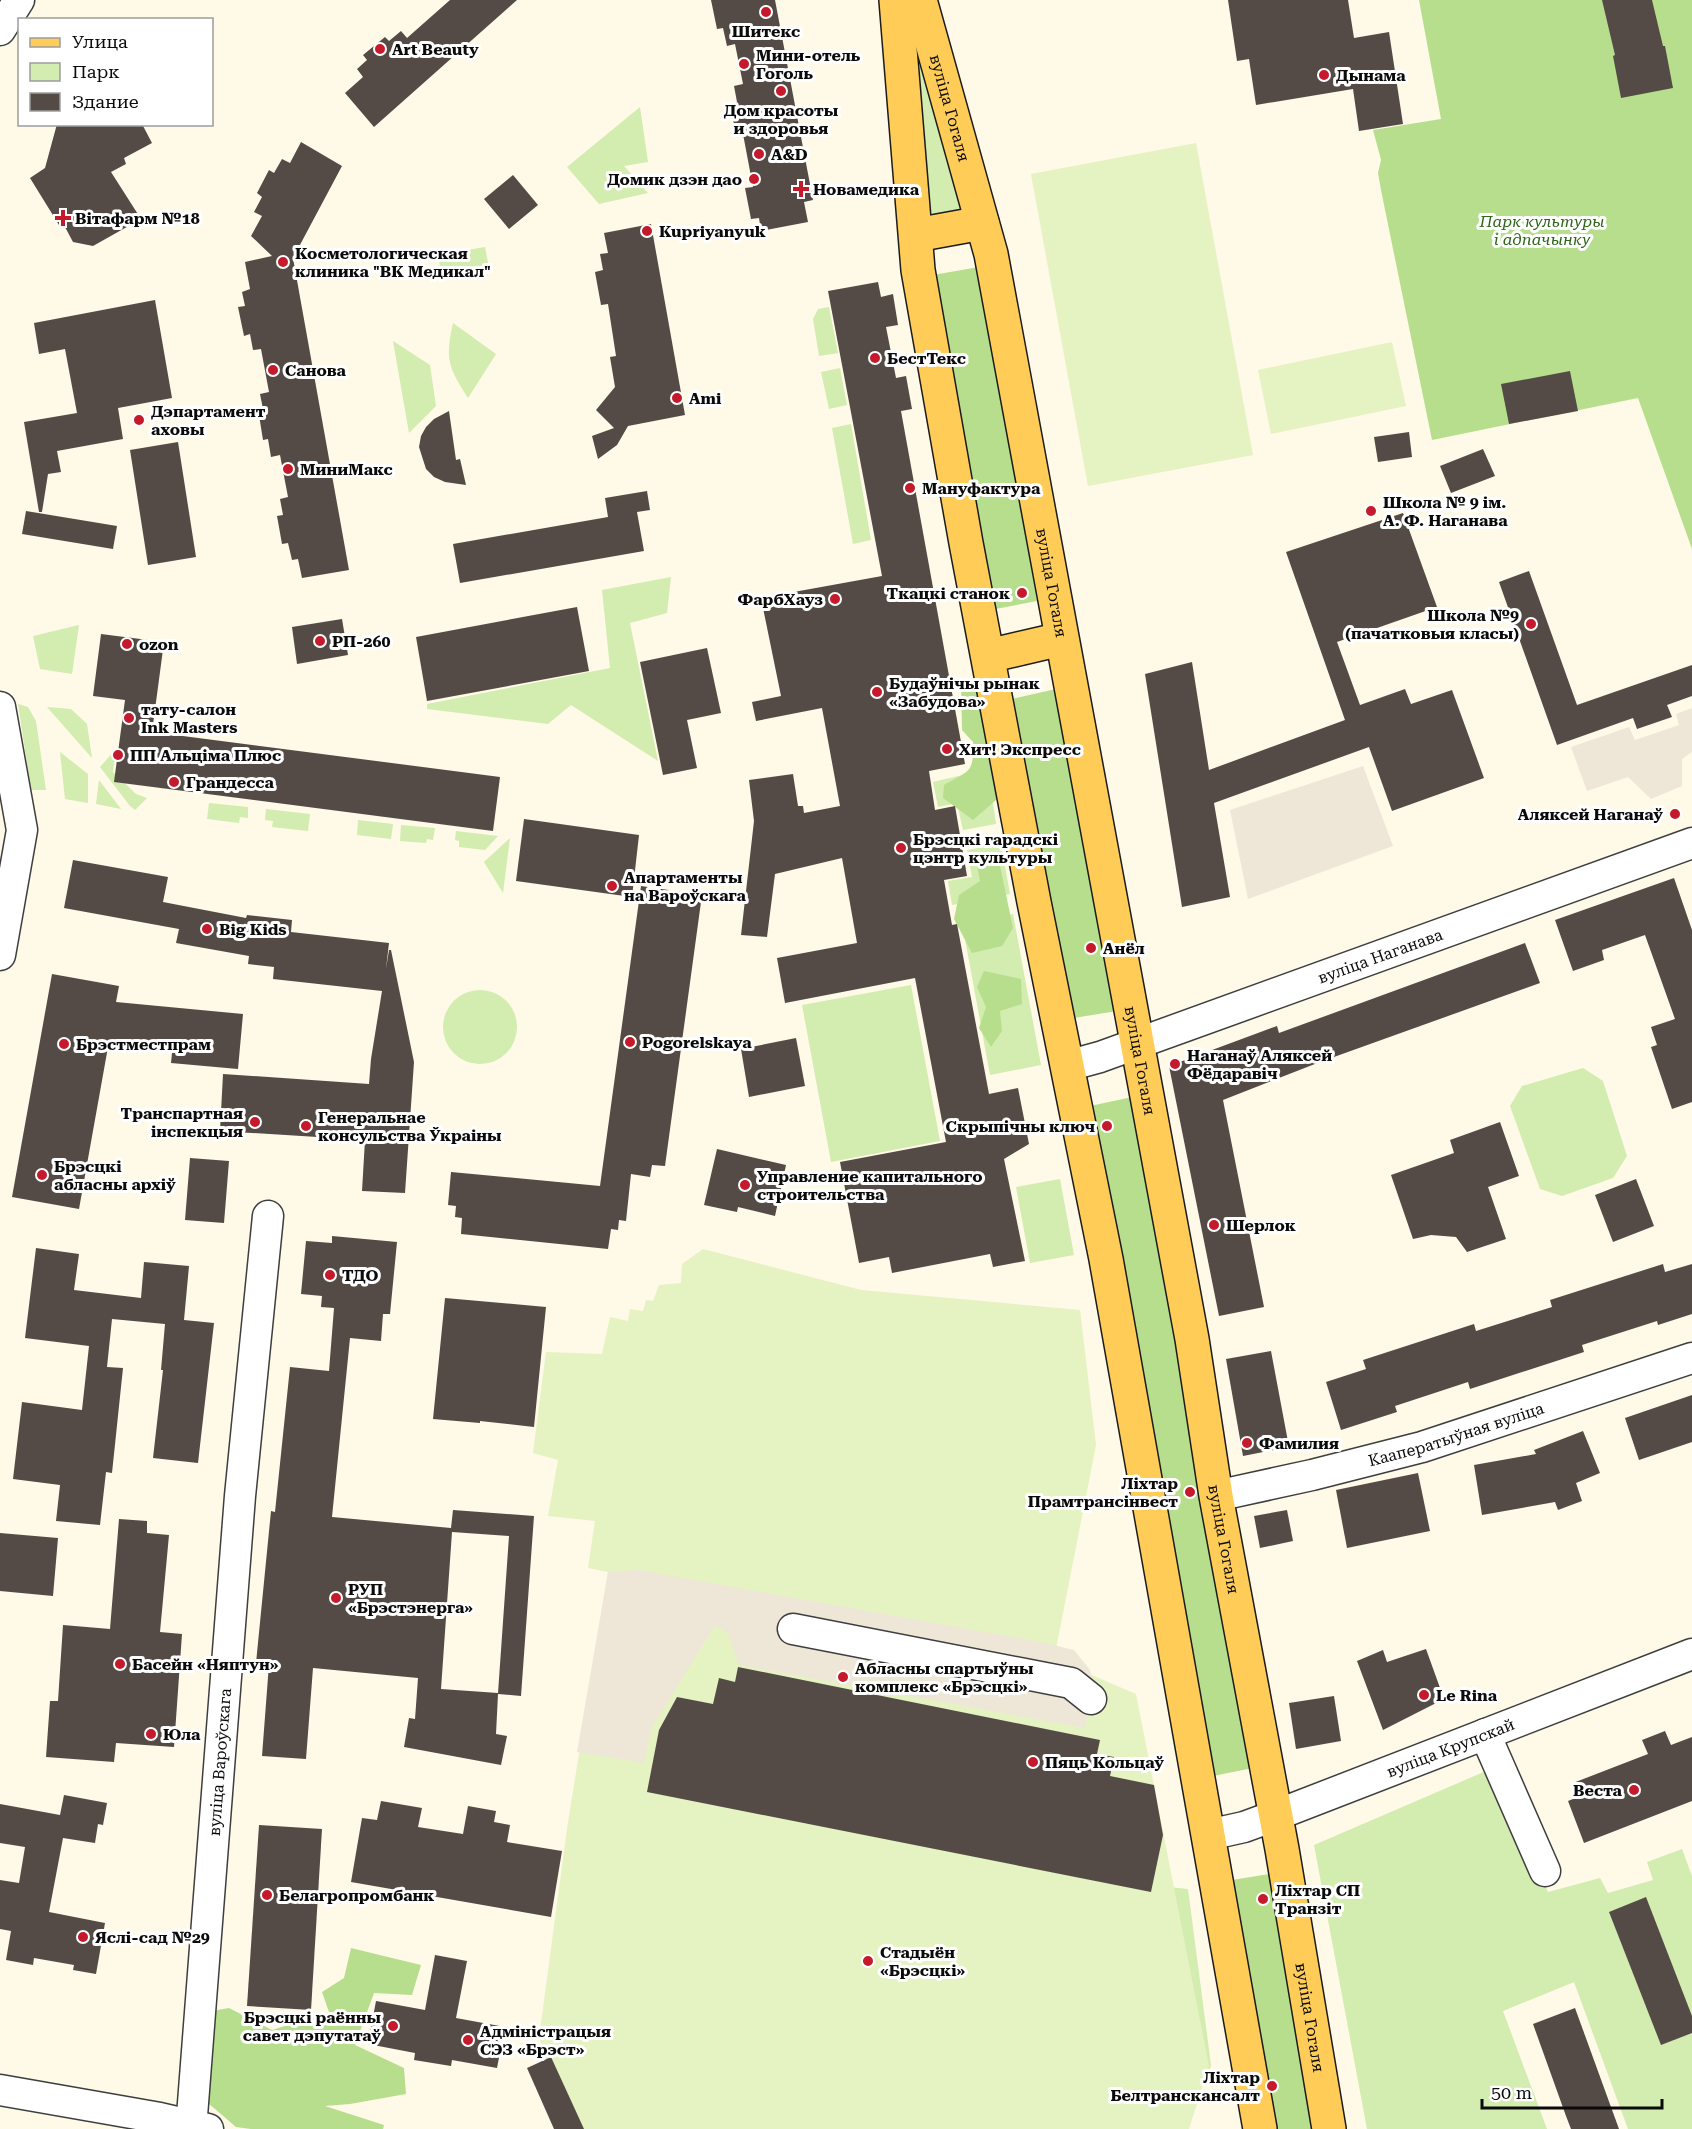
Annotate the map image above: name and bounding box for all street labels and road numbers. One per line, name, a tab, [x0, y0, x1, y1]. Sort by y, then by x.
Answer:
street label: вуліца Гогаля	[926, 52, 974, 164]
street label: вуліца Гогаля	[1032, 526, 1071, 639]
street label: вуліца Наганава	[1315, 924, 1445, 987]
street label: вуліца Гогаля	[1121, 1004, 1160, 1117]
street label: Кааператыўная вуліца	[1366, 1398, 1546, 1470]
street label: вуліца Гогаля	[1205, 1483, 1244, 1595]
street label: вуліца Вароўскага	[204, 1687, 235, 1837]
street label: вуліца Крупскай	[1384, 1714, 1517, 1781]
street label: вуліца Гогаля	[1292, 1961, 1329, 2074]

